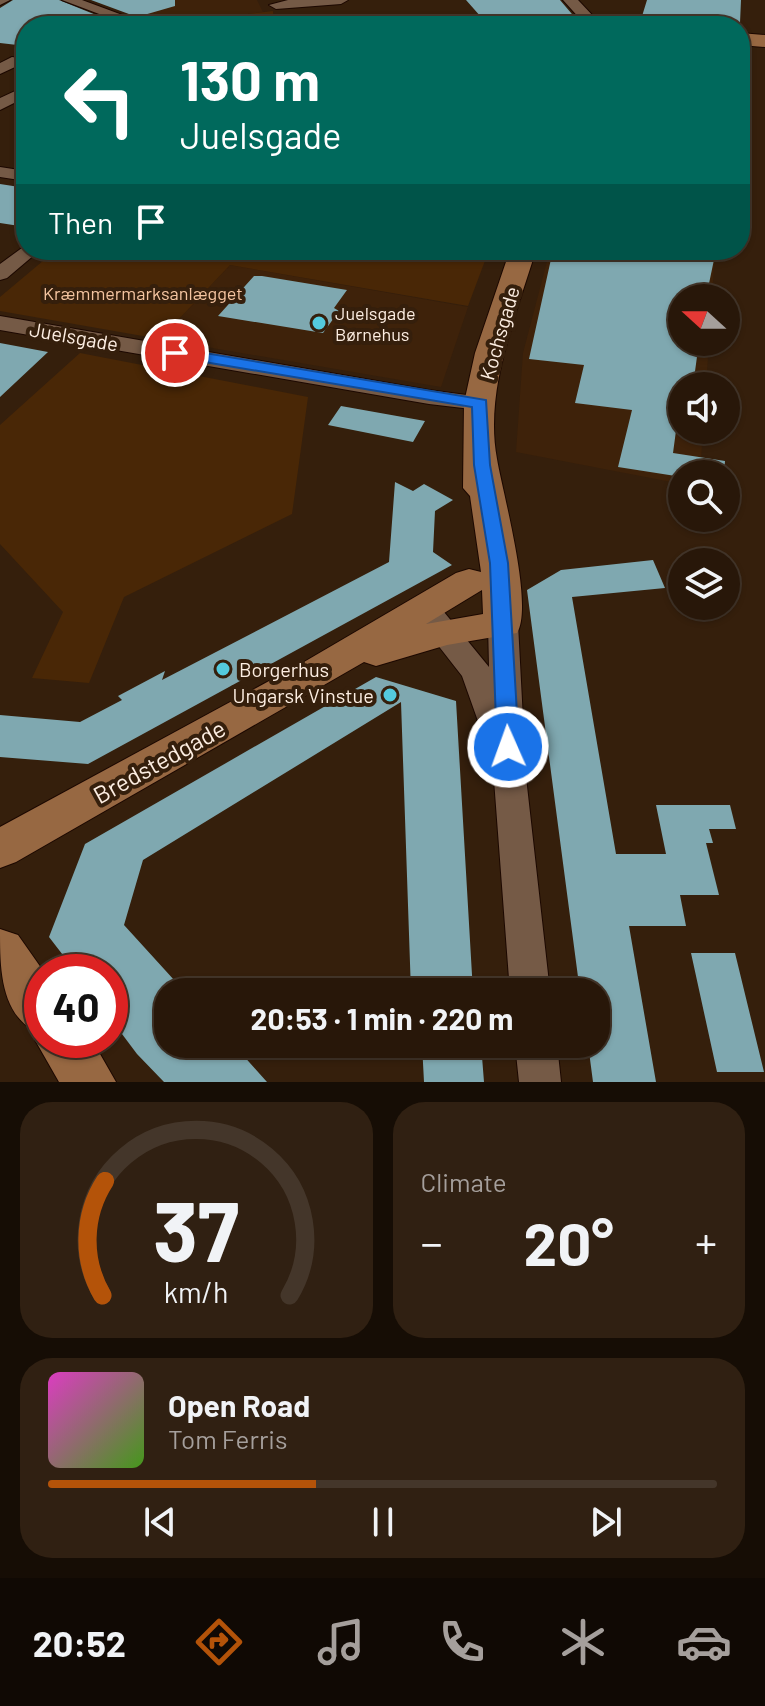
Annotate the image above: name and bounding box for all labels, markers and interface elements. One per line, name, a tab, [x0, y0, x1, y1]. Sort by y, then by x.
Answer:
text: 130 m	[180, 45, 320, 112]
icon: left	[48, 48, 152, 152]
text: Juelsgade	[180, 113, 341, 156]
icon: arrive	[129, 200, 173, 244]
text: Then	[48, 204, 113, 240]
park label: Kræmmermarksanlægget	[43, 282, 243, 304]
street label: Kochsgade	[474, 283, 524, 383]
north arrow	[668, 284, 740, 356]
map controls	[668, 284, 740, 620]
place label: Juelsgade Børnehus	[335, 302, 416, 345]
marker: Juelsgade Børnehus	[310, 314, 328, 332]
street label: Juelsgade	[28, 316, 120, 356]
pin	[141, 319, 209, 387]
icon: arrive	[153, 331, 197, 375]
button: sound	[668, 372, 740, 444]
button: search	[668, 460, 740, 532]
button: layers	[668, 548, 740, 620]
place label: Borgerhus	[239, 657, 329, 681]
marker: Borgerhus	[214, 660, 232, 678]
place label: Ungarsk Vinstue	[233, 683, 374, 707]
marker: Ungarsk Vinstue	[381, 686, 399, 704]
position arrow	[466, 705, 550, 789]
street label: Bredstedgade	[88, 713, 230, 809]
speed limit sign: 40	[24, 954, 128, 1058]
text: 20:53 · 1 min · 220 m	[251, 1000, 513, 1036]
text: Climate	[421, 1166, 507, 1197]
text: 37	[153, 1179, 239, 1279]
text: 20°	[524, 1206, 614, 1278]
text: −	[421, 1215, 443, 1268]
text: +	[695, 1215, 717, 1268]
text: km/h	[164, 1274, 229, 1309]
text: Open Road	[168, 1387, 310, 1423]
text: Tom Ferris	[168, 1423, 288, 1454]
icon: previous	[138, 1500, 182, 1544]
icon: pause	[361, 1500, 405, 1544]
icon: next	[584, 1500, 628, 1544]
icon: directions	[191, 1614, 247, 1670]
icon: music	[313, 1614, 369, 1670]
icon: phone	[434, 1614, 490, 1670]
icon: climate	[555, 1614, 611, 1670]
icon: car	[676, 1614, 732, 1670]
text: 20:52	[33, 1621, 126, 1664]

